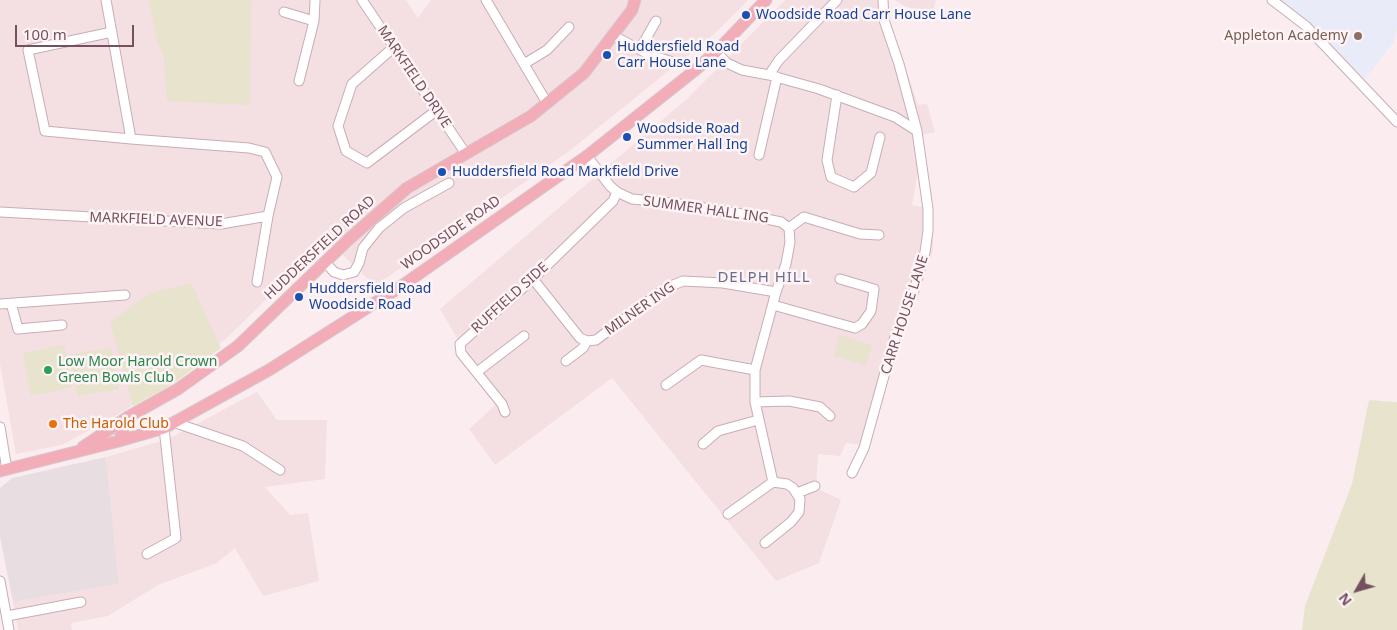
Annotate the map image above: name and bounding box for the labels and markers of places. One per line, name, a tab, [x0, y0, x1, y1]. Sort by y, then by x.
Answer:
place label: Woodside Road Carr House Lane	[756, 7, 971, 23]
marker: Woodside Road Carr House Lane	[740, 9, 752, 21]
place label: Appleton Academy	[1224, 28, 1348, 44]
marker: Appleton Academy	[1352, 30, 1364, 42]
place label: Huddersfield Road Carr House Lane	[617, 39, 739, 72]
marker: Huddersfield Road Carr House Lane	[601, 49, 613, 61]
place label: Woodside Road Summer Hall Ing	[637, 121, 748, 154]
marker: Woodside Road Summer Hall Ing	[621, 131, 633, 143]
place label: Huddersfield Road Markfield Drive	[452, 164, 679, 180]
marker: Huddersfield Road Markfield Drive	[436, 166, 448, 178]
place label: Huddersfield Road Woodside Road	[309, 281, 431, 314]
marker: Huddersfield Road Woodside Road	[293, 291, 305, 303]
place label: Low Moor Harold Crown Green Bowls Club	[58, 354, 217, 387]
marker: Low Moor Harold Crown Green Bowls Club	[42, 364, 54, 376]
place label: The Harold Club	[63, 416, 169, 432]
marker: The Harold Club	[47, 418, 59, 430]

